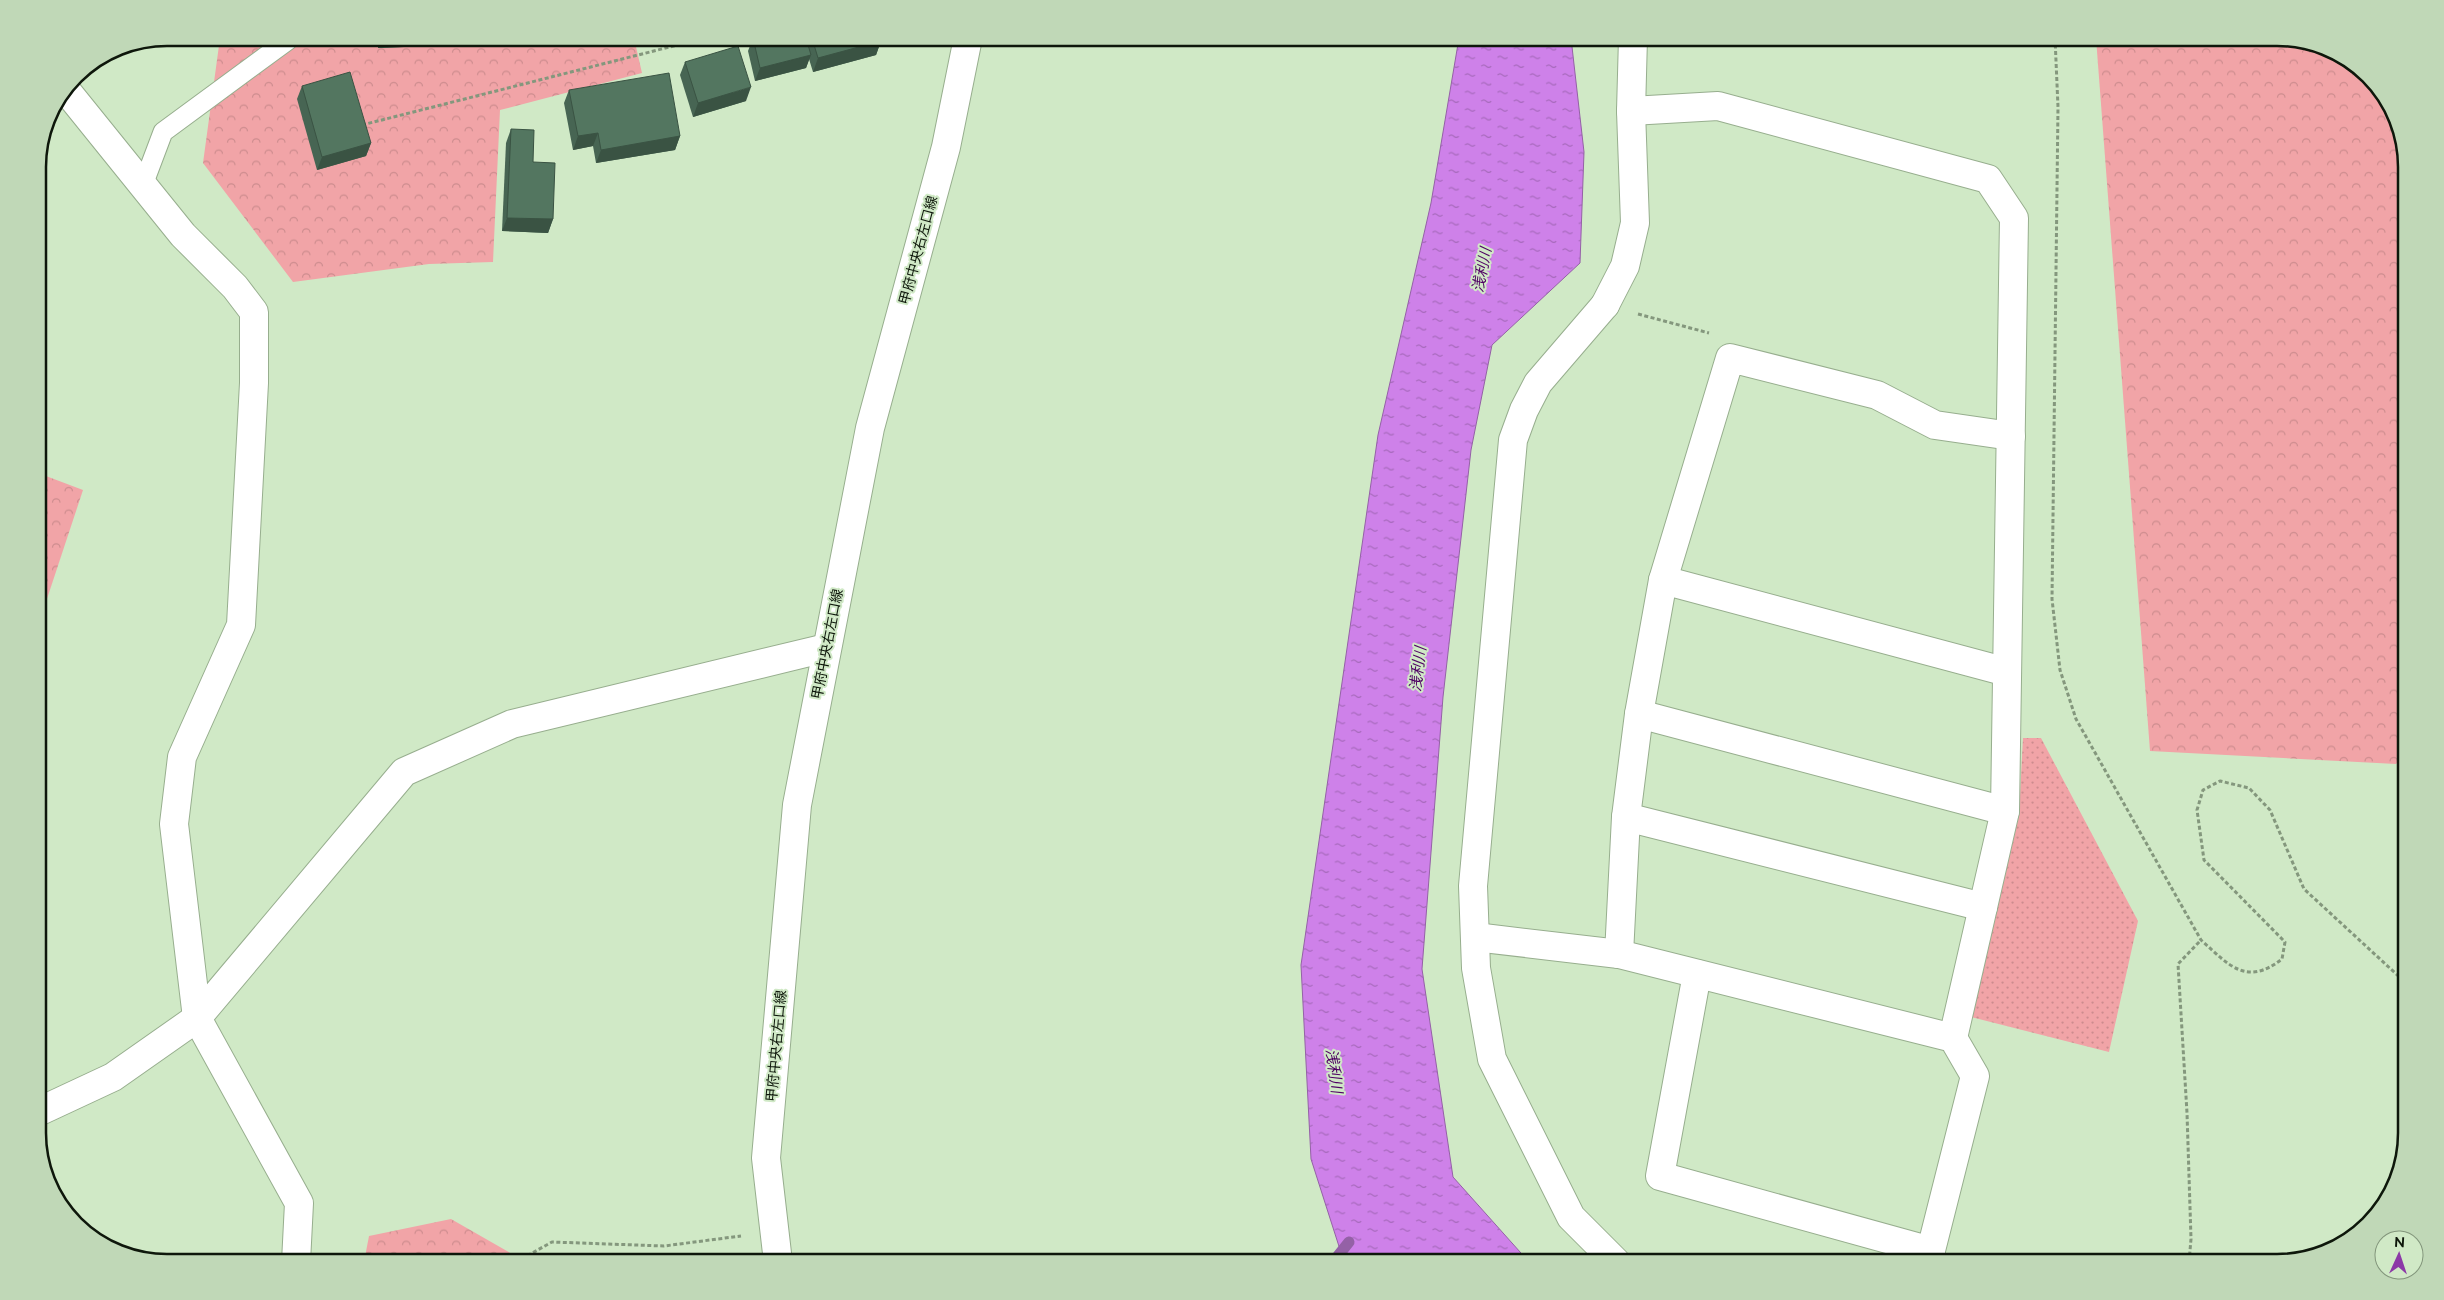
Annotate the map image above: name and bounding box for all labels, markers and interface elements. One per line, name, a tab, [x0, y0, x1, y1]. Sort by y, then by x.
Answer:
street label: 甲府中央右左口線	[896, 194, 940, 306]
water label: 浅利川	[1469, 244, 1496, 294]
street label: 甲府中央右左口線	[808, 588, 846, 700]
water label: 浅利川	[1406, 644, 1430, 692]
street label: 甲府中央右左口線	[763, 990, 789, 1102]
water label: 浅利川	[1322, 1047, 1346, 1097]
north arrow	[2374, 1230, 2424, 1280]
text: N	[2394, 1234, 2405, 1250]

